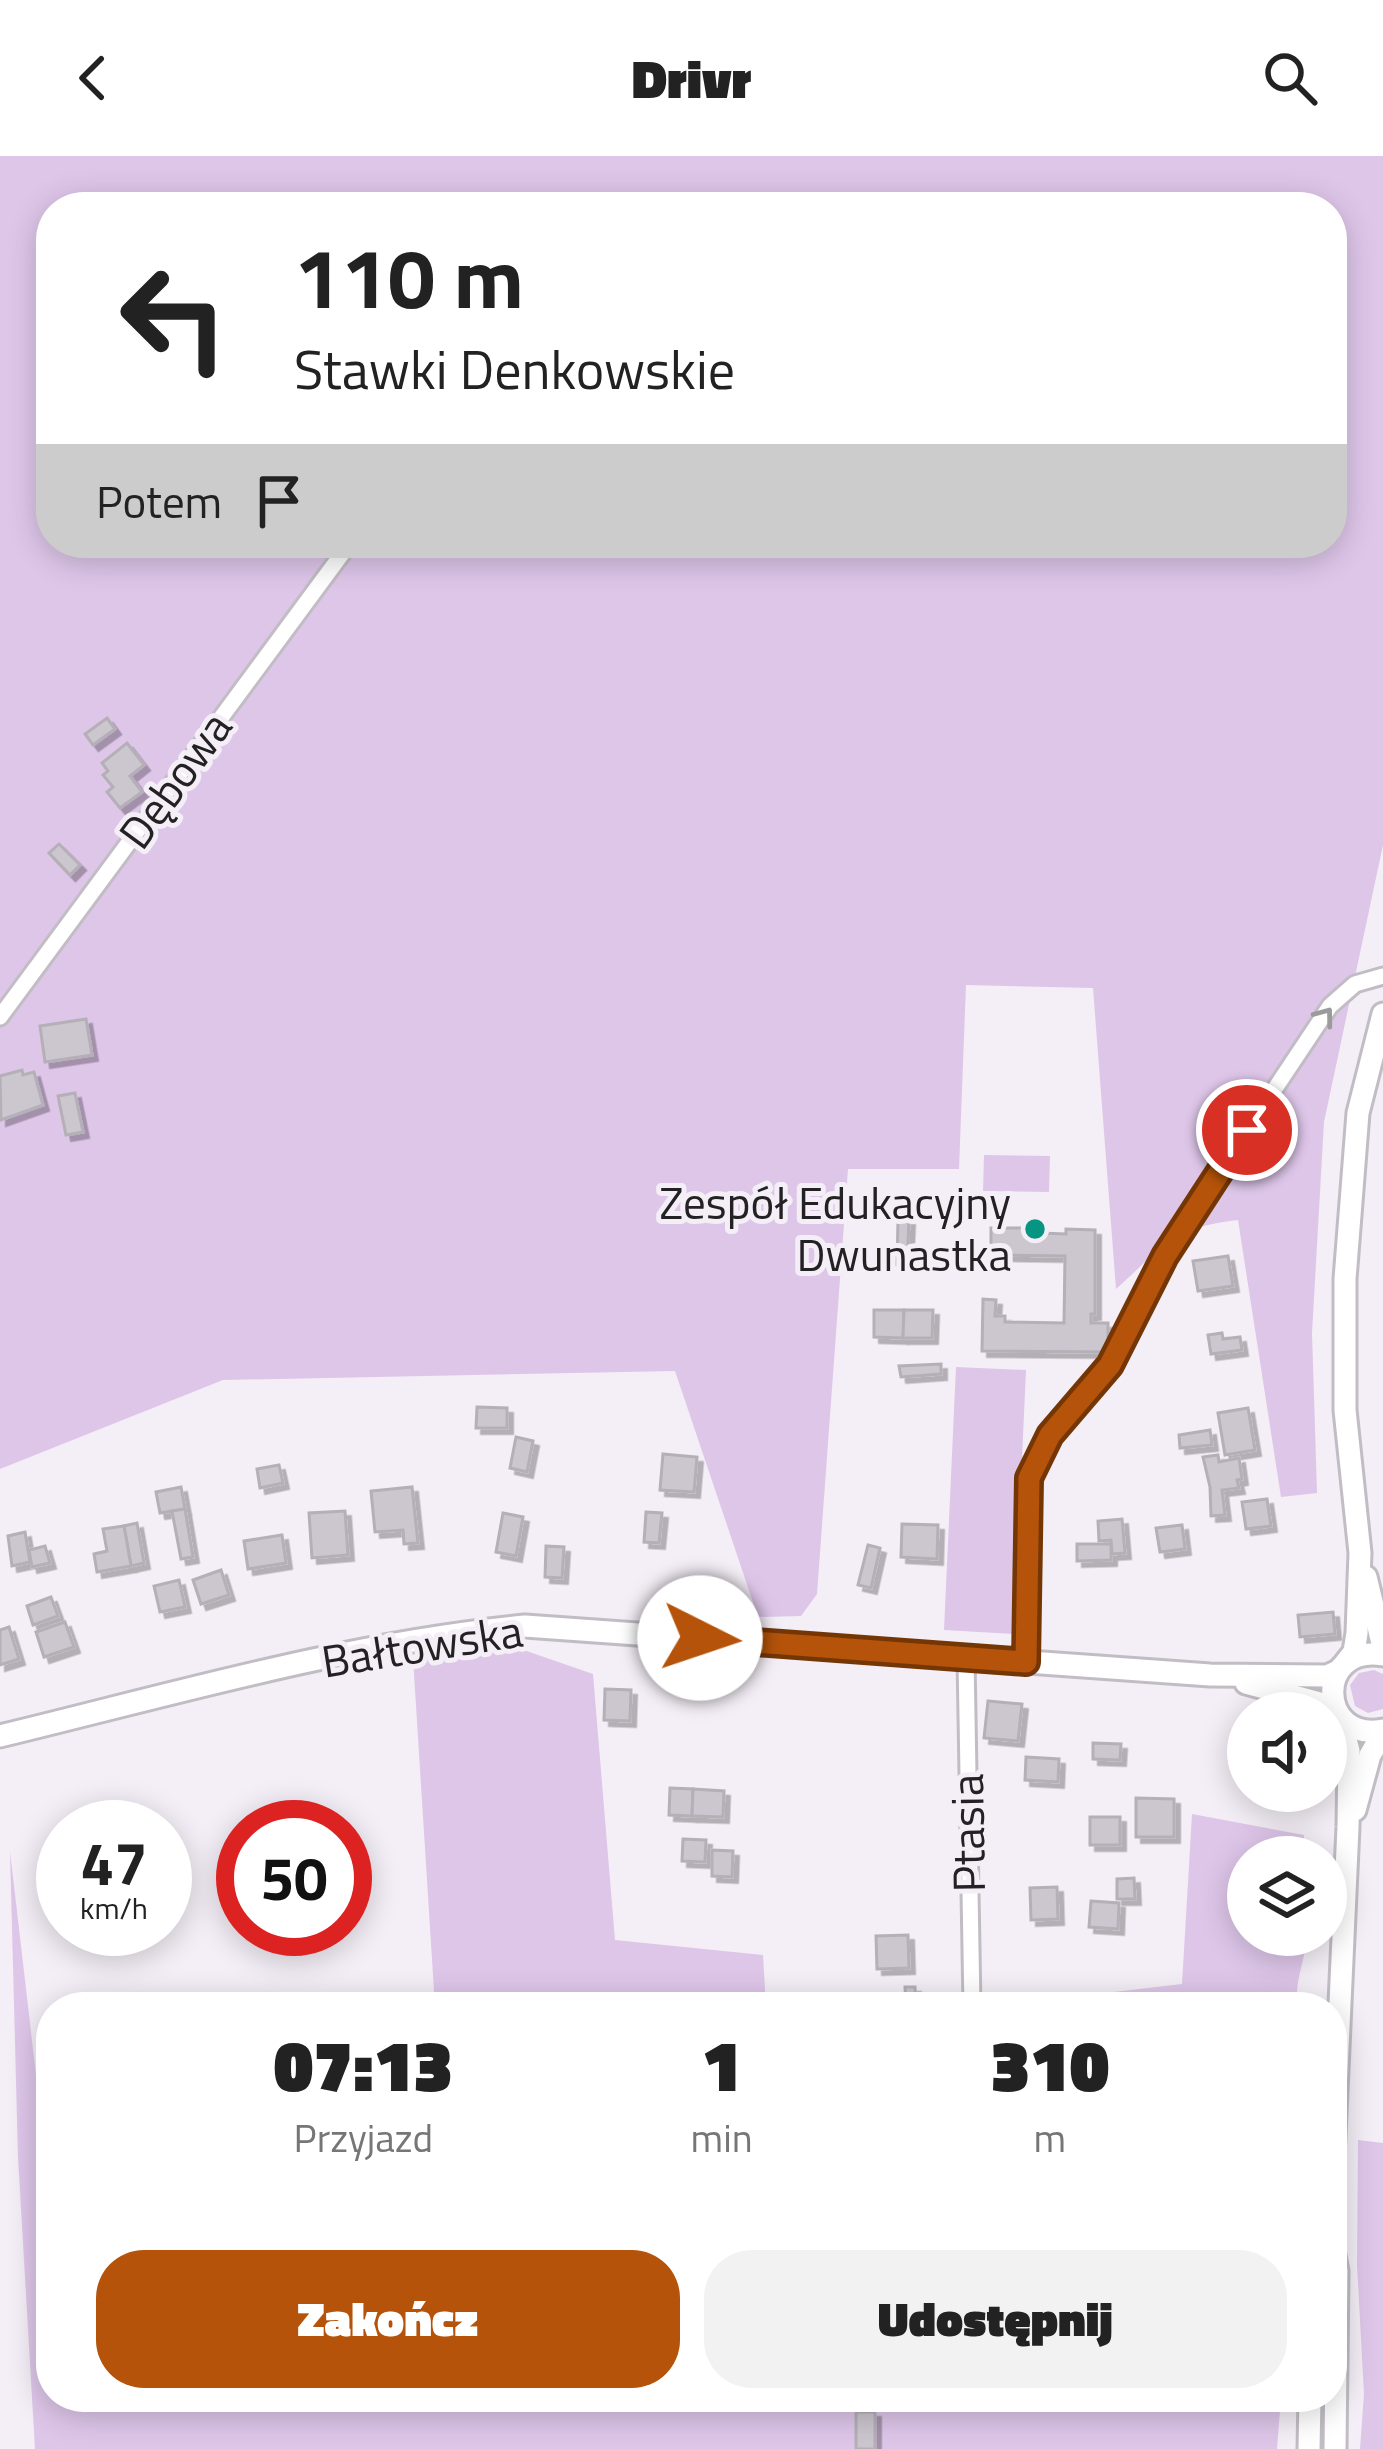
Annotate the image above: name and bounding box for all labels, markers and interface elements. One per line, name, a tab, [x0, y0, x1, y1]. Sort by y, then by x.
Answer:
text: Drivr	[632, 37, 751, 119]
icon: back	[60, 45, 126, 111]
icon: search	[1257, 45, 1323, 111]
text: 110 m	[294, 213, 524, 341]
icon: left	[96, 240, 252, 396]
text: Stawki Denkowskie	[294, 328, 735, 410]
text: Potem	[96, 467, 222, 535]
icon: arrive	[246, 468, 312, 534]
street label: Dębowa	[101, 696, 247, 862]
one-way arrow	[1310, 1007, 1332, 1029]
pin	[1196, 1079, 1298, 1181]
icon: arrive	[1214, 1097, 1280, 1163]
place label: Zespół Edukacyjny Dwunastka	[659, 1168, 1011, 1288]
marker: Zespół Edukacyjny Dwunastka	[1022, 1216, 1048, 1242]
position arrow	[637, 1575, 763, 1701]
street label: Bałtowska	[316, 1596, 527, 1694]
map controls	[1227, 1692, 1347, 1956]
button: sound	[1227, 1692, 1347, 1812]
street label: Ptasia	[932, 1773, 1002, 1893]
speed limit sign: 50	[216, 1800, 372, 1956]
text: 47	[80, 1817, 148, 1908]
button: layers	[1227, 1836, 1347, 1956]
text: km/h	[80, 1885, 148, 1931]
text: 07:13	[274, 2009, 453, 2119]
text: 1	[702, 2009, 741, 2119]
text: 310	[990, 2009, 1109, 2119]
text: Przyjazd	[294, 2108, 433, 2167]
text: min	[691, 2108, 753, 2167]
text: m	[1034, 2108, 1066, 2167]
button: Zakończ	[96, 2250, 680, 2388]
button: Udostępnij	[704, 2250, 1287, 2388]

